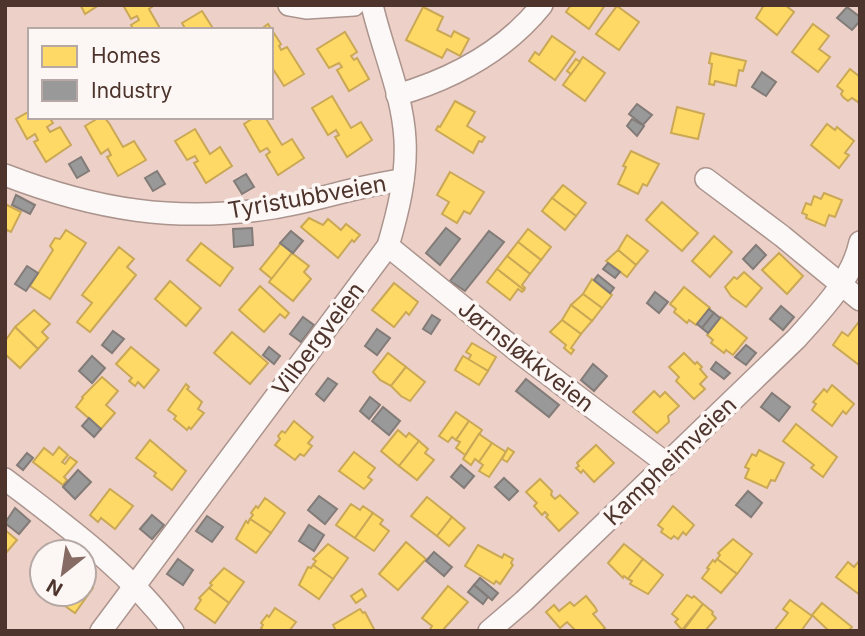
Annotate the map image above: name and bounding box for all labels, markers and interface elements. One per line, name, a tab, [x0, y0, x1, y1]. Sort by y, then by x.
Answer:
legend	[28, 28, 273, 119]
text: Homes	[91, 43, 161, 68]
text: Industry	[91, 78, 173, 103]
street label: Tyristubbveien	[226, 169, 388, 225]
street label: Vilbergveien	[266, 277, 370, 401]
street label: Jørnsløkkveien	[452, 294, 600, 418]
street label: Kampheimveien	[598, 391, 742, 531]
north arrow	[28, 538, 98, 608]
text: N	[43, 574, 67, 601]

